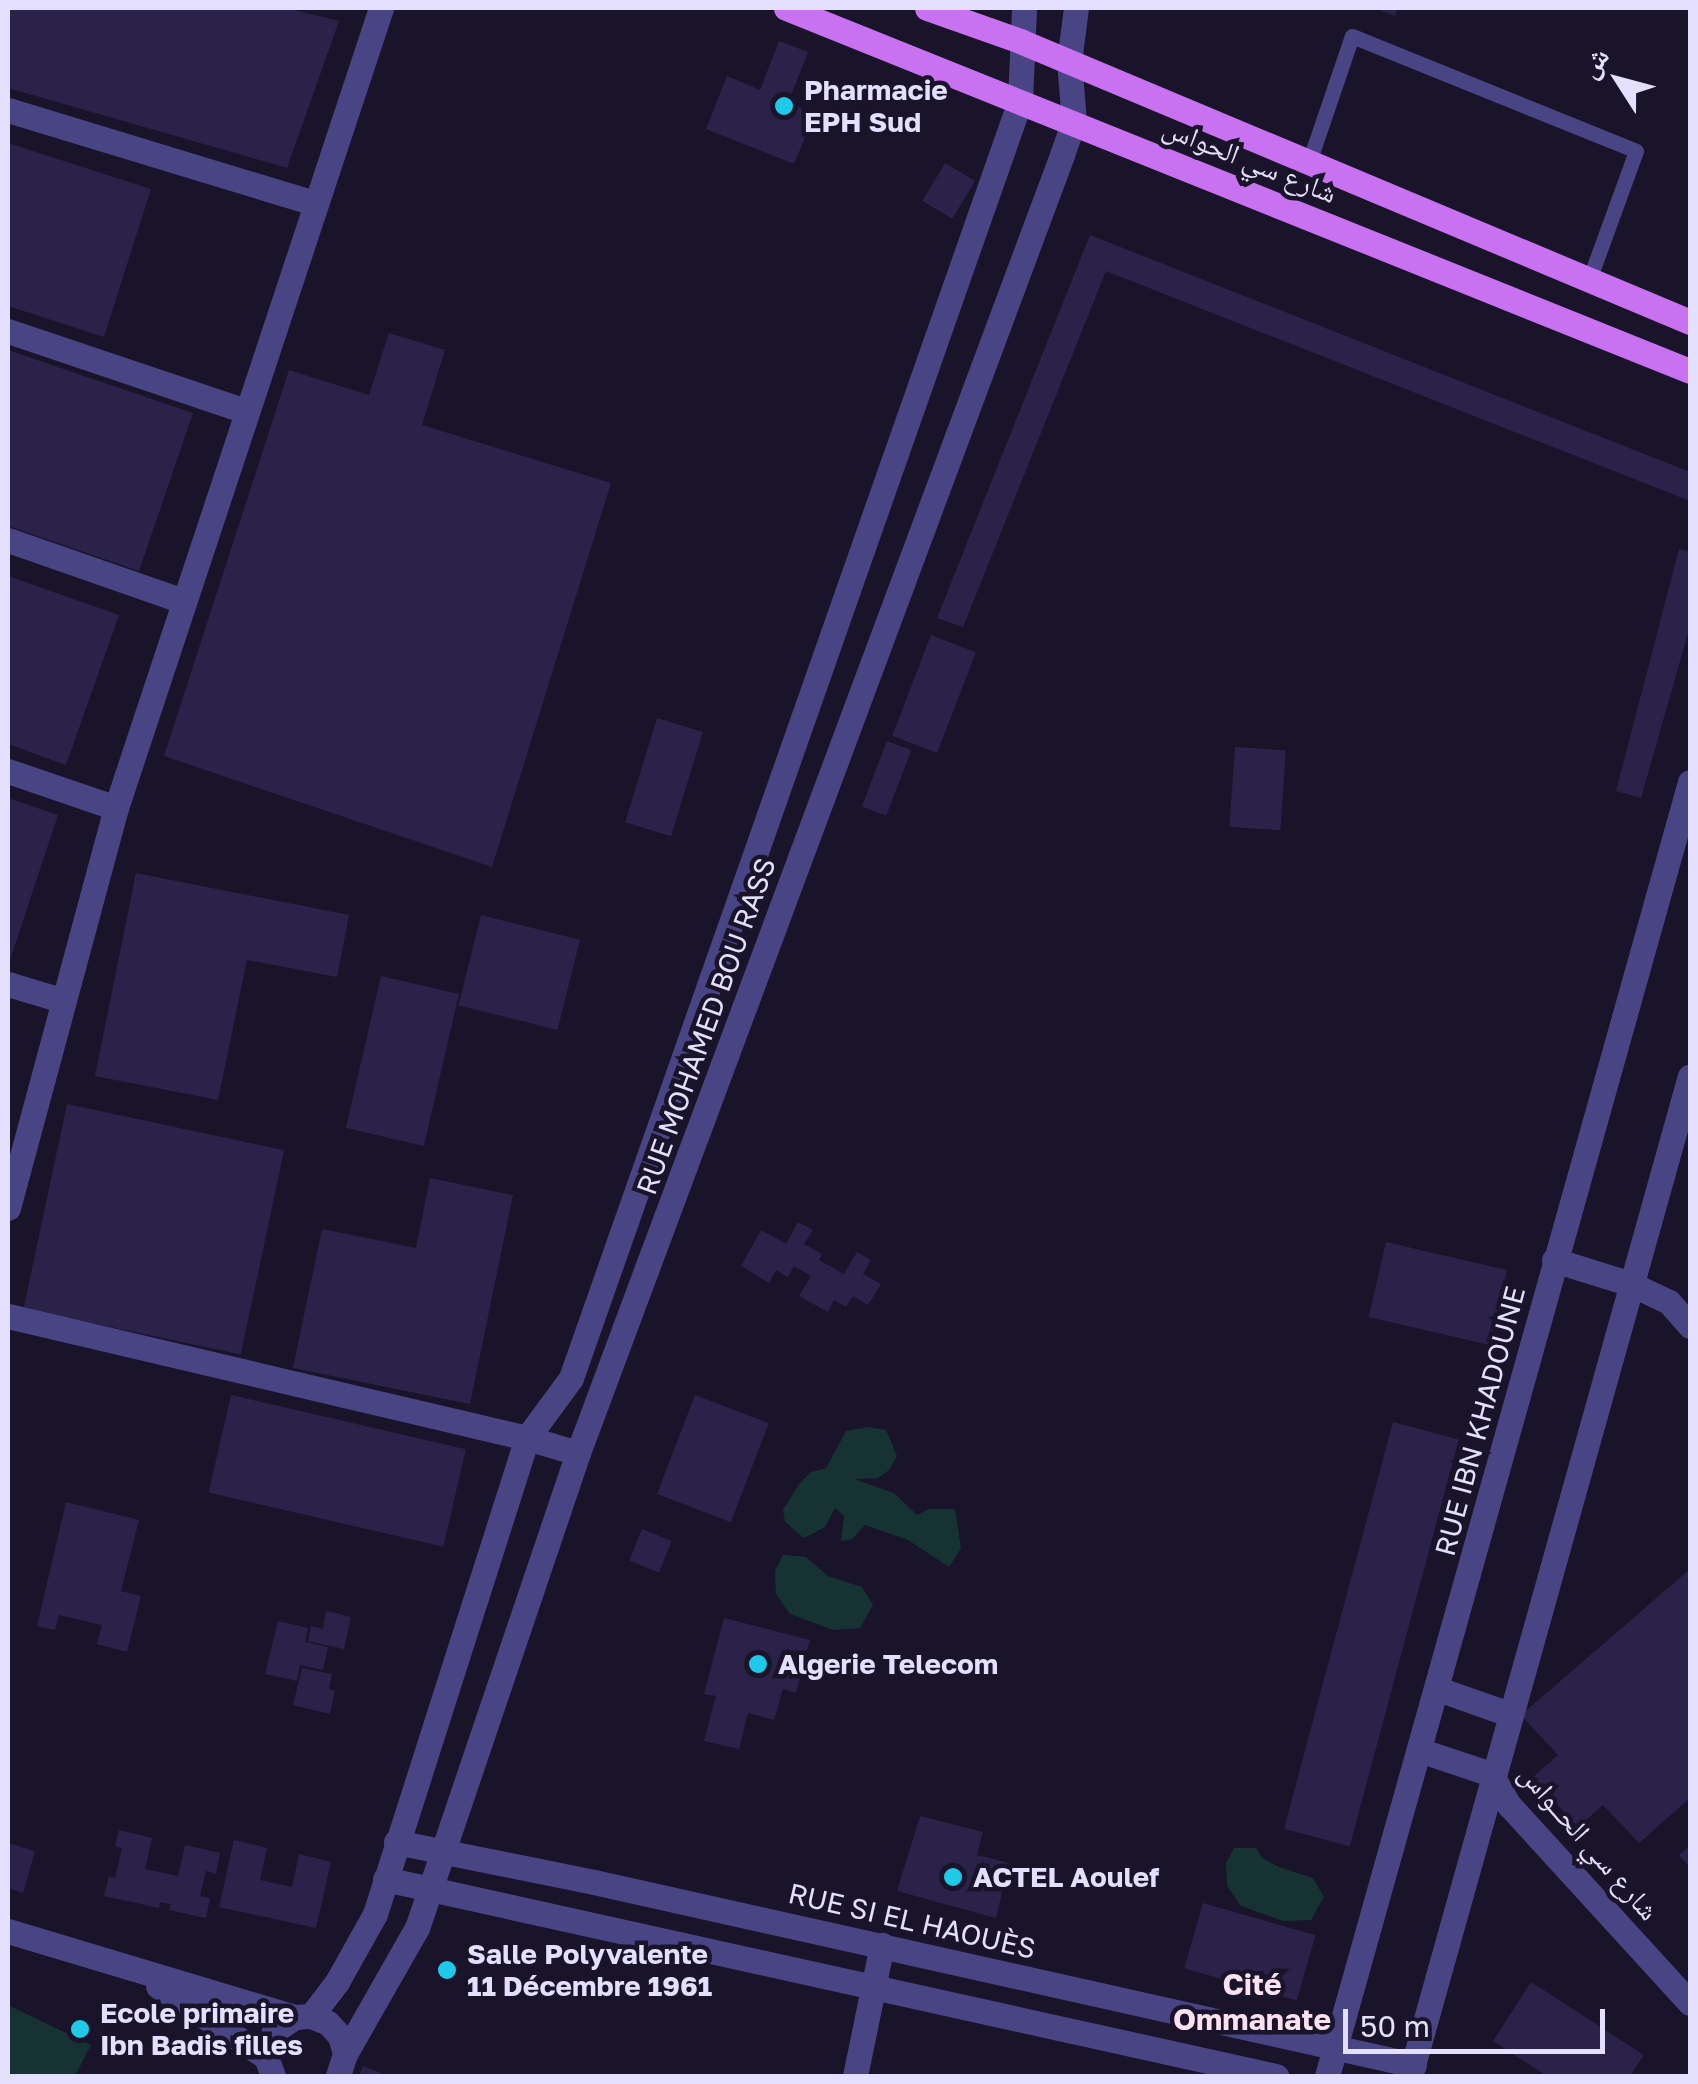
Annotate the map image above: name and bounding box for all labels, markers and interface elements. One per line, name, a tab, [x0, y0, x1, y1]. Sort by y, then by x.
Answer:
north arrow	[1568, 30, 1668, 130]
text: ش	[1571, 40, 1615, 84]
place label: Pharmacie EPH Sud	[804, 73, 948, 139]
marker: Pharmacie EPH Sud	[773, 95, 795, 117]
street label: شارع سي الحواس	[1158, 110, 1342, 210]
street label: RUE MOHAMED BOU RASS	[629, 853, 783, 1199]
street label: RUE IBN KHADOUNE	[1428, 1283, 1532, 1559]
place label: Algerie Telecom	[778, 1647, 998, 1681]
marker: Algerie Telecom	[747, 1653, 769, 1675]
street label: شارع سي الحــواس	[1512, 1757, 1666, 1927]
place label: ACTEL Aoulef	[973, 1860, 1159, 1894]
marker: ACTEL Aoulef	[942, 1866, 964, 1888]
street label: RUE SI EL HAOUÈS	[785, 1876, 1039, 1966]
place label: Salle Polyvalente 11 Décembre 1961	[467, 1937, 712, 2003]
marker: Salle Polyvalente 11 Décembre 1961	[436, 1959, 458, 1981]
district label: Cité Ommanate	[1173, 1966, 1331, 2036]
scale bar	[1348, 1989, 1610, 2051]
place label: Ecole primaire Ibn Badis filles	[100, 1996, 303, 2062]
text: 50 m	[1360, 2008, 1430, 2044]
marker: Ecole primaire Ibn Badis filles	[69, 2018, 91, 2040]

